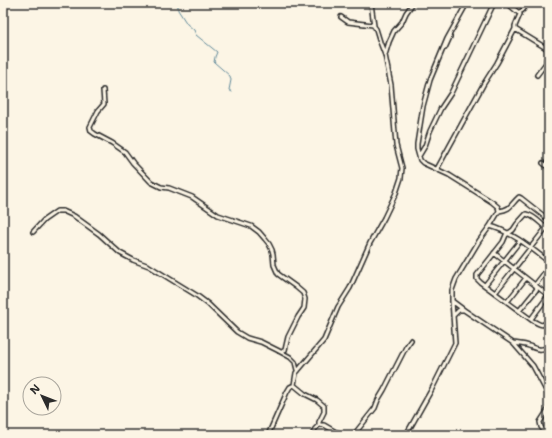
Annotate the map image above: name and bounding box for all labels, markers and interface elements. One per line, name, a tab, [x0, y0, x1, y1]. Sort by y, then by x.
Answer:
north arrow	[22, 376, 62, 416]
text: N	[27, 381, 44, 398]

